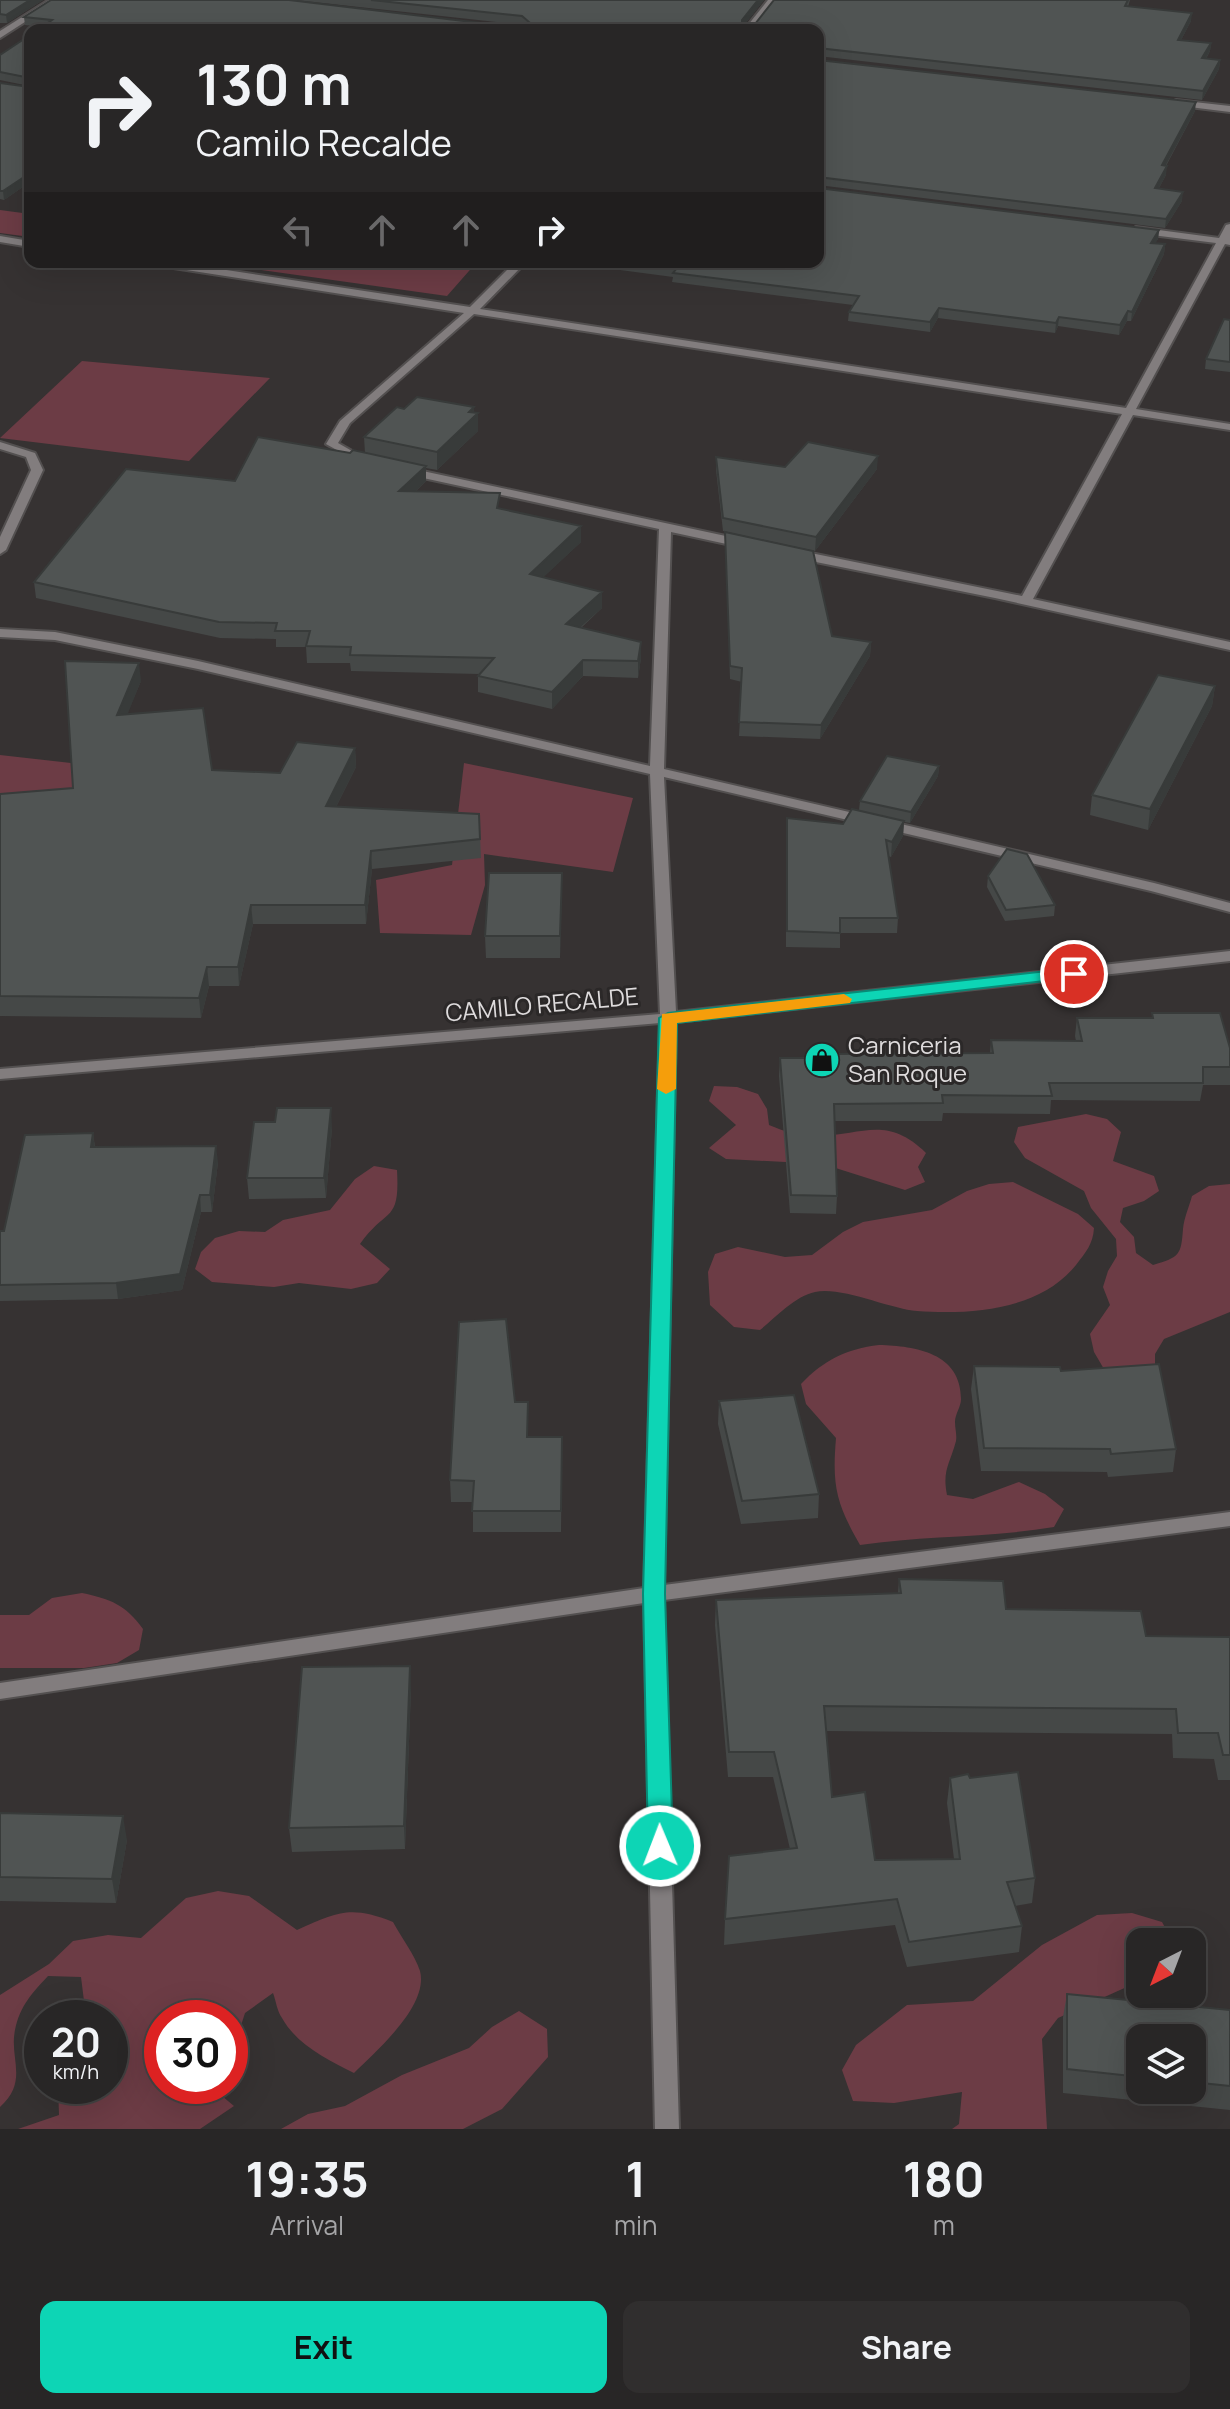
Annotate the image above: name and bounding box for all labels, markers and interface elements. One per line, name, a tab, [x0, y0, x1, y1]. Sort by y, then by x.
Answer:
text: 130 m	[196, 45, 352, 122]
icon: right	[64, 56, 168, 160]
text: Camilo Recalde	[196, 118, 452, 167]
icon: left	[276, 208, 320, 252]
icon: ahead	[360, 208, 404, 252]
icon: ahead	[444, 208, 488, 252]
icon: right	[528, 208, 572, 252]
pin	[1040, 940, 1108, 1008]
icon: arrive	[1052, 952, 1096, 996]
street label: CAMILO RECALDE	[444, 979, 640, 1028]
place label: Carniceria San Roque	[848, 1028, 967, 1089]
shop icon: Carniceria San Roque	[803, 1041, 841, 1079]
position arrow	[618, 1804, 702, 1888]
north arrow	[1126, 1928, 1206, 2008]
map controls	[1126, 1928, 1206, 2104]
speed limit sign: 30	[144, 2000, 248, 2104]
text: 20	[51, 2014, 101, 2069]
button: layers	[1126, 2024, 1206, 2104]
text: km/h	[53, 2058, 99, 2085]
text: 19:35	[245, 2146, 369, 2211]
text: 1	[625, 2146, 646, 2211]
text: 180	[903, 2146, 985, 2211]
text: Arrival	[270, 2207, 344, 2243]
text: min	[614, 2207, 657, 2243]
text: m	[933, 2207, 955, 2243]
button: Exit	[40, 2301, 607, 2393]
button: Share	[623, 2301, 1190, 2393]

